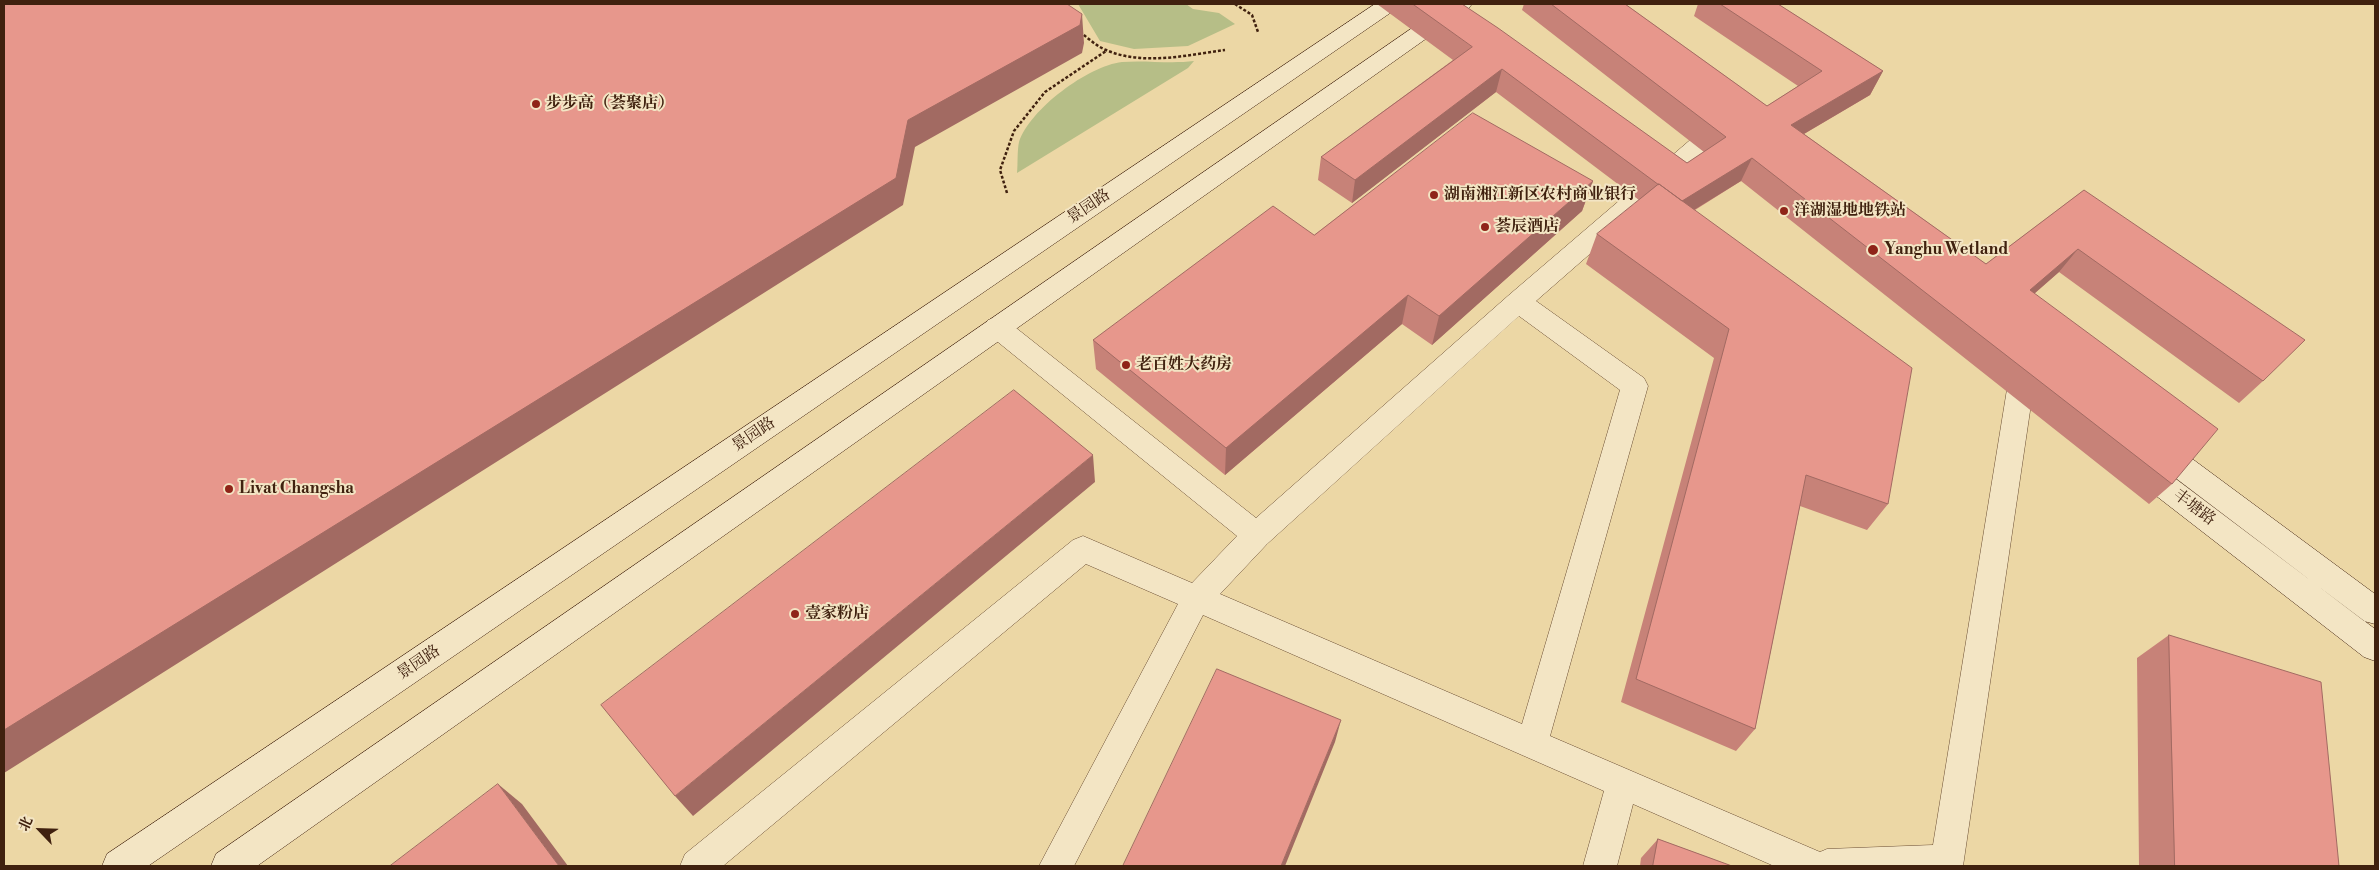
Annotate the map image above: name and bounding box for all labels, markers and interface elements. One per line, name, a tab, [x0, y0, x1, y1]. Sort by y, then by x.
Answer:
place label: 步步高（荟聚店）	[546, 94, 674, 114]
marker: 步步高（荟聚店）	[530, 98, 542, 110]
place label: 湖南湘江新区农村商业银行	[1444, 185, 1636, 205]
street label: 景园路	[1064, 186, 1114, 228]
marker: 湖南湘江新区农村商业银行	[1428, 189, 1440, 201]
place label: 洋湖湿地地铁站	[1794, 201, 1906, 221]
marker: 洋湖湿地地铁站	[1778, 205, 1790, 217]
place label: 荟辰酒店	[1495, 217, 1559, 237]
marker: 荟辰酒店	[1479, 221, 1491, 233]
place label: Yanghu Wetland	[1884, 240, 2008, 260]
marker: Yanghu Wetland	[1866, 243, 1880, 257]
place label: 老百姓大药房	[1136, 355, 1232, 375]
marker: 老百姓大药房	[1120, 359, 1132, 371]
street label: 景园路	[729, 414, 779, 456]
place label: Livat Changsha	[239, 479, 354, 499]
marker: Livat Changsha	[223, 483, 235, 495]
street label: 丰塘路	[2169, 486, 2219, 530]
place label: 壹家粉店	[805, 604, 869, 624]
marker: 壹家粉店	[789, 608, 801, 620]
street label: 景园路	[394, 642, 444, 684]
north arrow	[15, 805, 65, 855]
text: 北	[15, 814, 37, 834]

